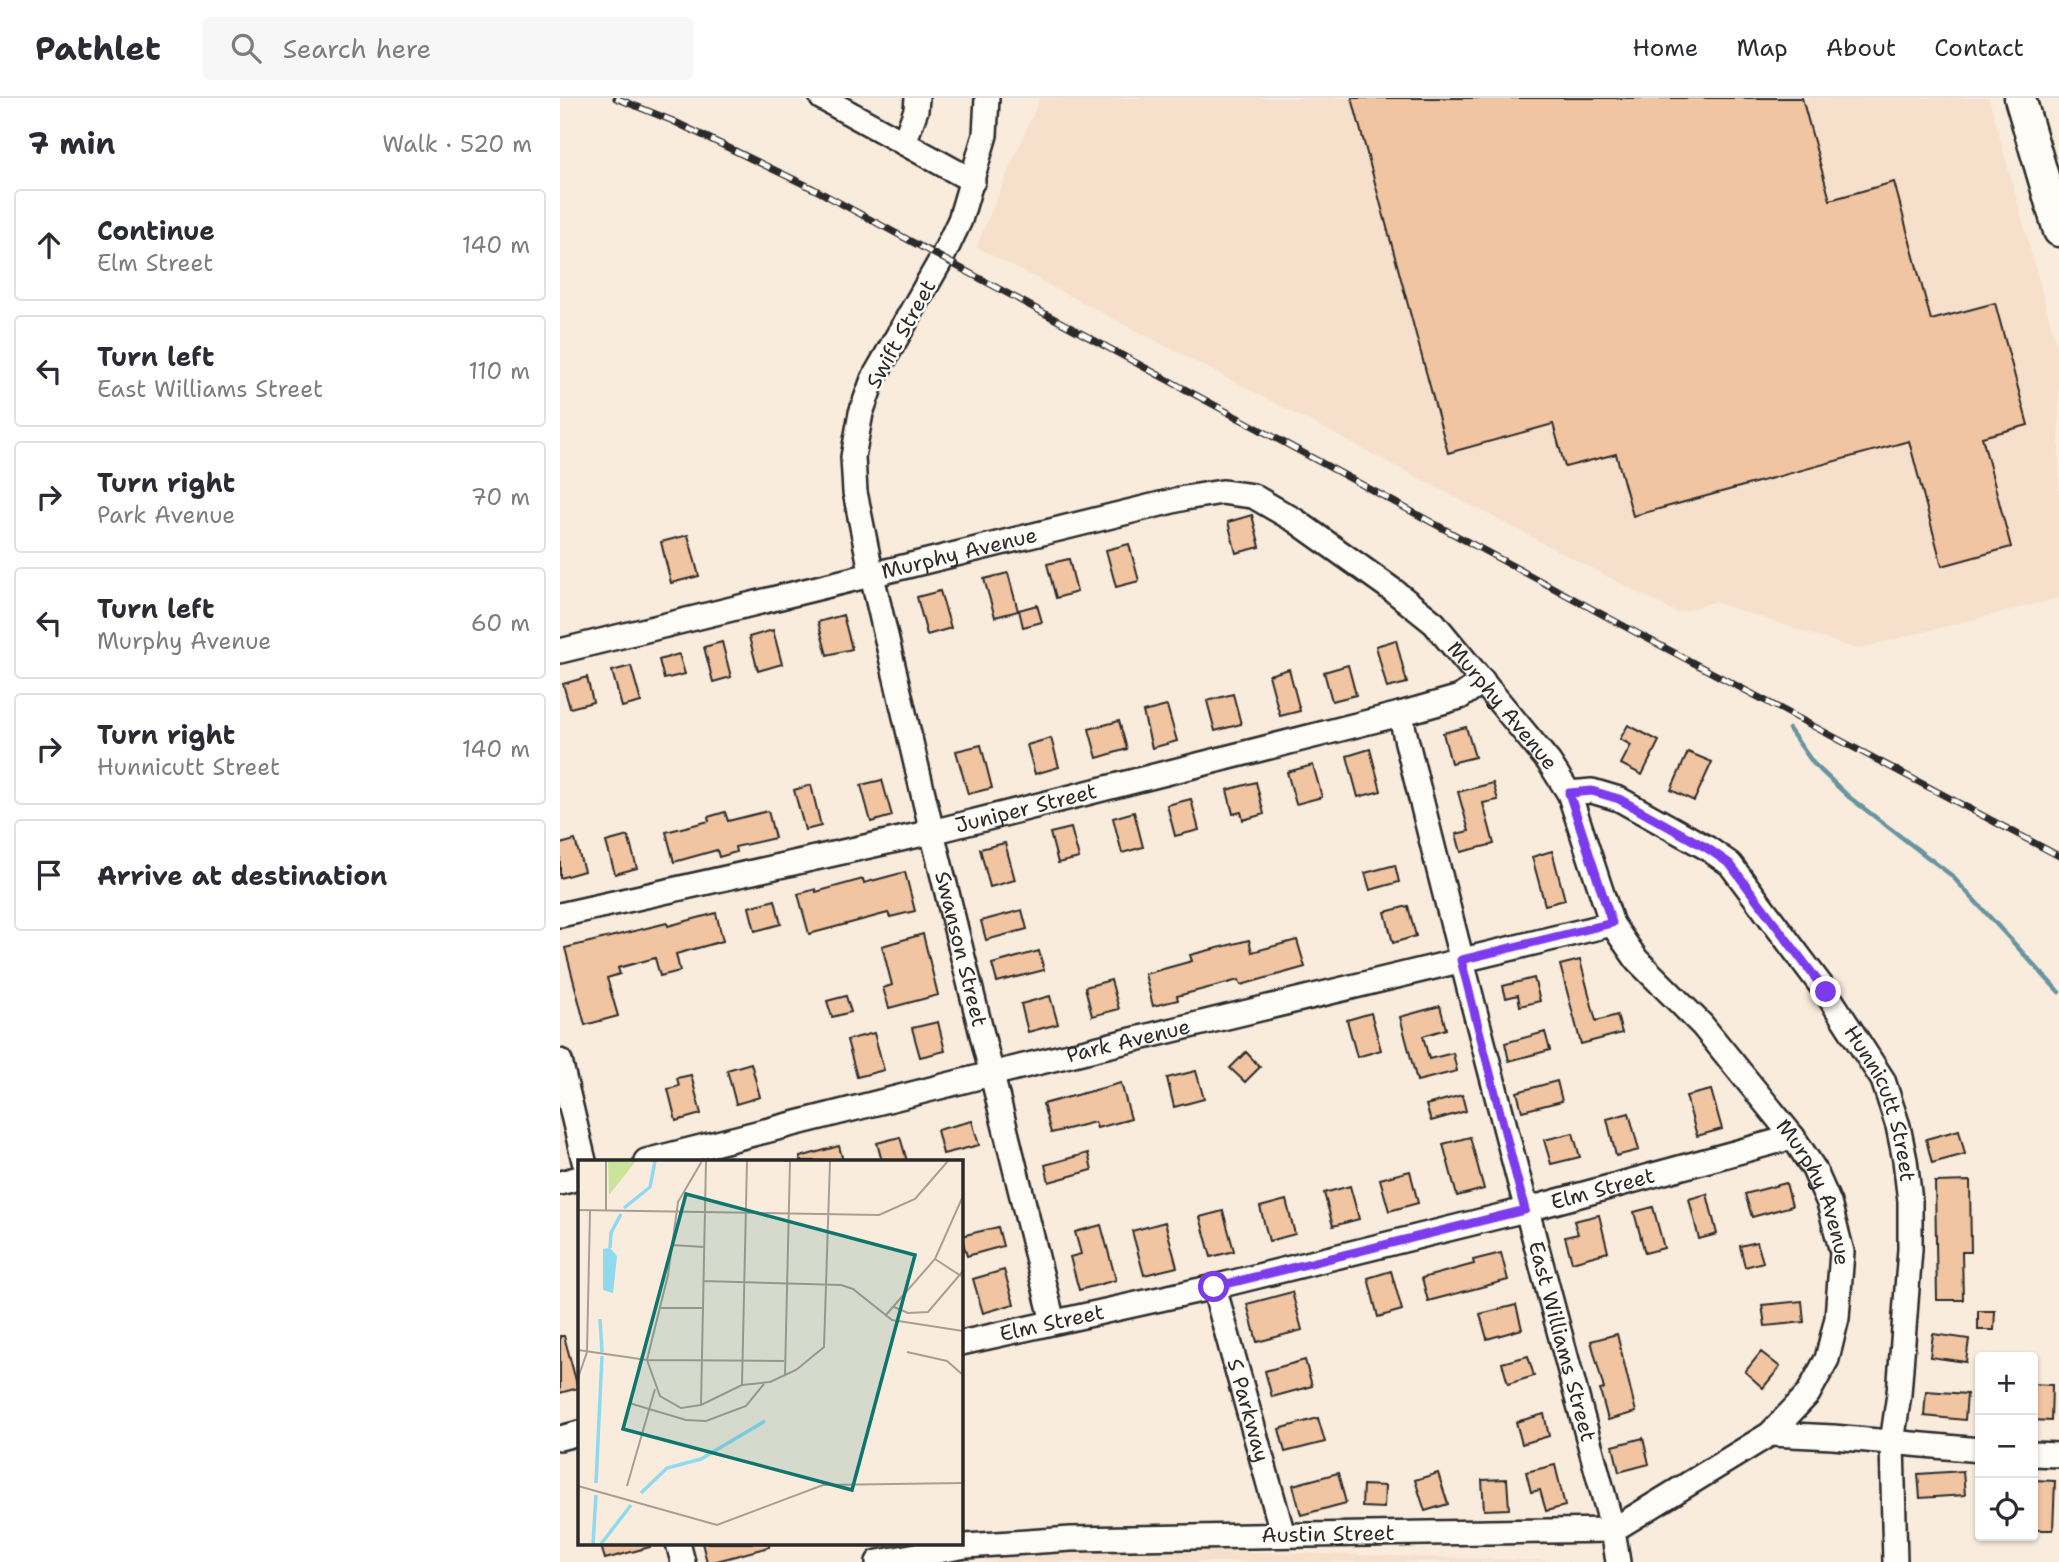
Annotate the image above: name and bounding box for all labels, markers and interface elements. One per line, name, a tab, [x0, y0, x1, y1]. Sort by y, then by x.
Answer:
search box	[203, 17, 693, 80]
text: Pathlet	[35, 26, 161, 71]
icon: search	[227, 29, 265, 67]
text: Search here	[283, 31, 431, 66]
text: Home	[1632, 32, 1698, 64]
text: Map	[1736, 32, 1788, 64]
text: About	[1826, 32, 1896, 64]
text: Contact	[1934, 32, 2024, 64]
text: 7 min	[28, 123, 115, 164]
text: Walk · 520 m	[382, 129, 532, 159]
text: Continue	[97, 213, 215, 248]
icon: ahead	[30, 226, 68, 264]
text: 140 m	[462, 230, 530, 260]
text: Elm Street	[97, 248, 213, 278]
street label: Swift Street	[860, 275, 942, 393]
text: Turn left	[97, 339, 214, 374]
icon: left	[30, 352, 68, 390]
text: 110 m	[468, 356, 530, 386]
text: East Williams Street	[97, 374, 323, 404]
text: Turn right	[97, 465, 235, 500]
icon: right	[30, 478, 68, 516]
text: 70 m	[471, 482, 530, 512]
text: Park Avenue	[97, 500, 235, 530]
street label: Murphy Avenue	[879, 521, 1040, 586]
text: Turn left	[97, 591, 214, 626]
icon: left	[30, 604, 68, 642]
text: 60 m	[471, 608, 530, 638]
text: Murphy Avenue	[97, 626, 271, 656]
street label: Murphy Avenue	[1441, 635, 1564, 775]
text: Turn right	[97, 717, 235, 752]
icon: right	[30, 730, 68, 768]
text: 140 m	[462, 734, 530, 764]
text: Hunnicutt Street	[97, 752, 280, 782]
street label: Juniper Street	[952, 777, 1100, 840]
icon: arrive	[30, 856, 68, 894]
text: Arrive at destination	[97, 858, 387, 893]
street label: Swanson Street	[928, 868, 994, 1030]
route end	[1810, 976, 1841, 1007]
street label: Park Avenue	[1064, 1012, 1193, 1069]
street label: Hunnicutt Street	[1837, 1020, 1922, 1183]
street label: Murphy Avenue	[1770, 1113, 1856, 1267]
inset map	[578, 1160, 962, 1544]
street label: Elm Street	[1548, 1161, 1658, 1216]
street label: East Williams Street	[1522, 1238, 1602, 1445]
route start	[1198, 1271, 1229, 1302]
street label: Elm Street	[997, 1298, 1107, 1348]
map controls	[1975, 1352, 2038, 1541]
button: +	[1975, 1352, 2038, 1415]
street label: S Parkway	[1221, 1355, 1276, 1465]
button: −	[1975, 1415, 2038, 1478]
button: locate	[1975, 1478, 2038, 1541]
street label: Austin Street	[1261, 1519, 1395, 1549]

